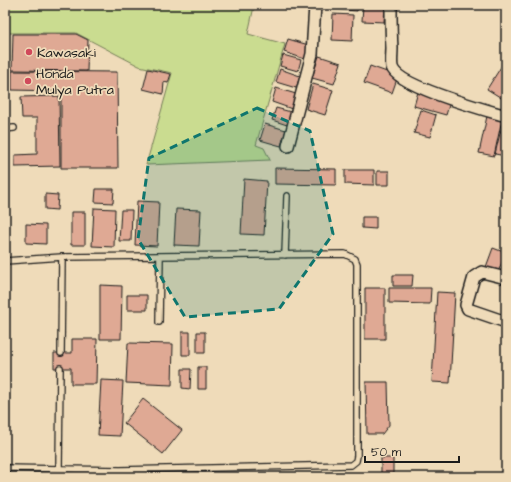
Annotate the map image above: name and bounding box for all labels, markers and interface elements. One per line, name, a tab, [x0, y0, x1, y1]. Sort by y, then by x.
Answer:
place label: Kawasaki	[37, 43, 96, 63]
marker: Kawasaki	[24, 47, 34, 57]
place label: Honda Mulya Putra	[36, 64, 114, 100]
marker: Honda Mulya Putra	[23, 76, 33, 86]
scale bar	[365, 438, 459, 464]
text: 50 m	[371, 444, 402, 461]

